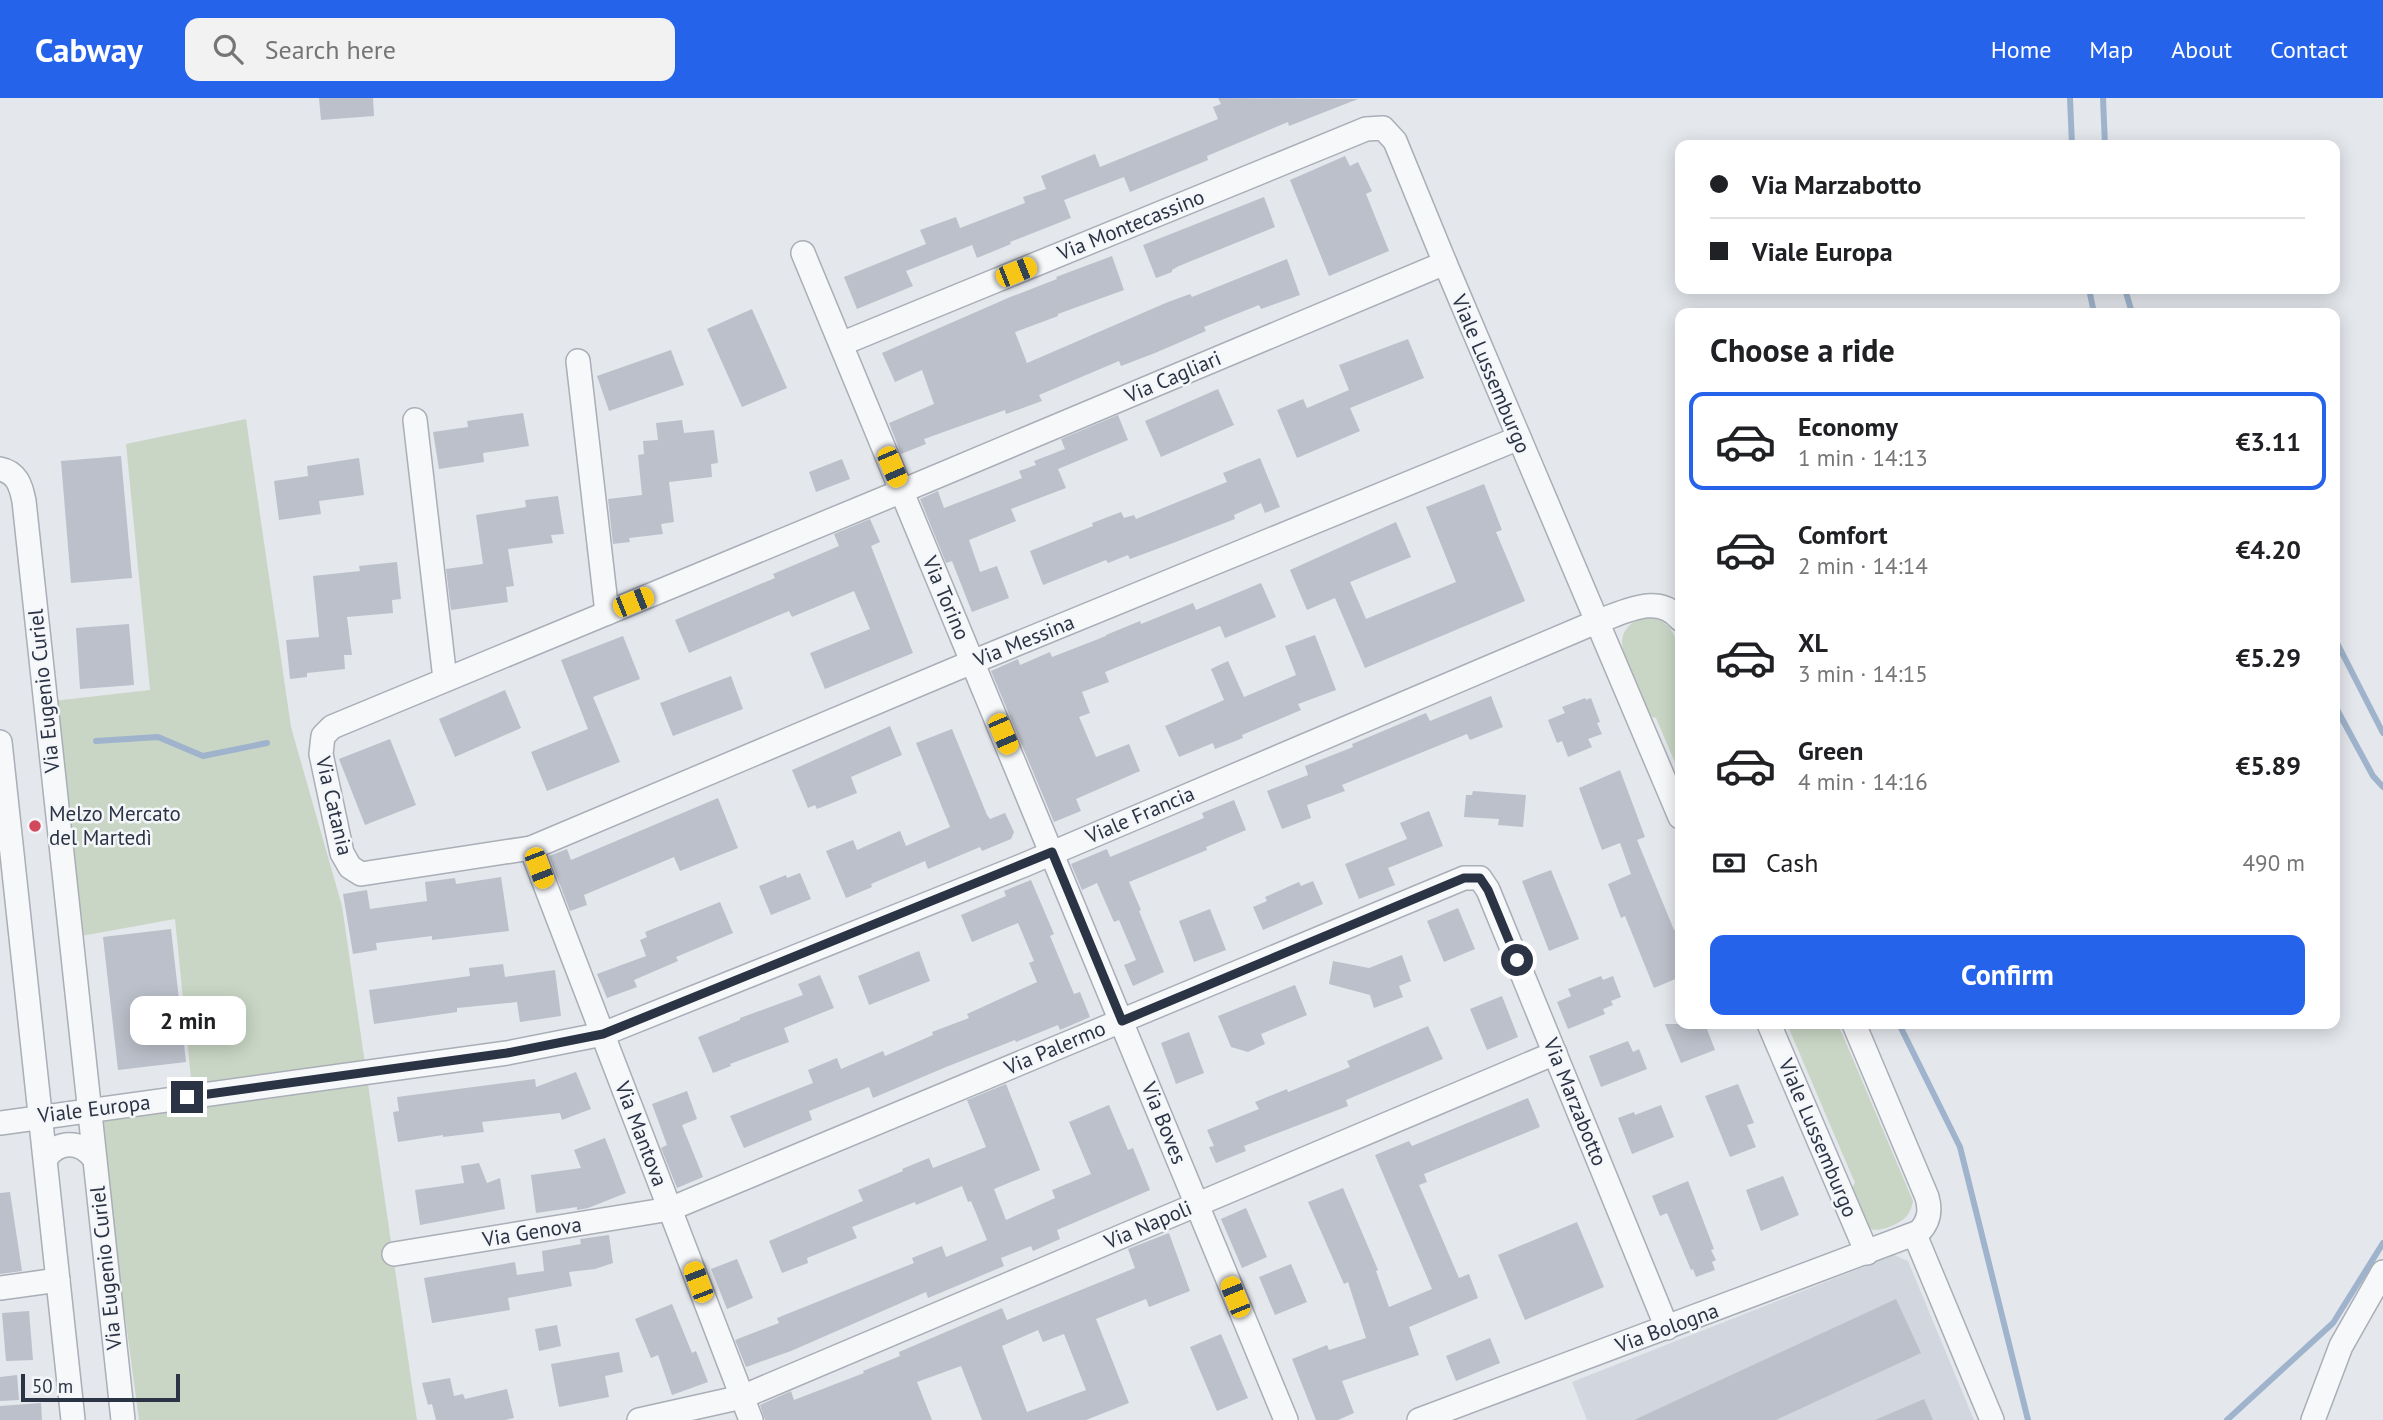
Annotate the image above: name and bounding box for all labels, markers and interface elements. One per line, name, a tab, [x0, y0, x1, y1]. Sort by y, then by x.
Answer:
search box	[185, 18, 675, 81]
text: Cabway	[35, 28, 143, 71]
icon: search	[209, 30, 247, 68]
text: Search here	[265, 33, 396, 66]
text: Home	[1991, 34, 2051, 65]
text: Map	[2089, 34, 2133, 65]
text: About	[2171, 34, 2232, 65]
text: Contact	[2270, 34, 2348, 65]
text: Via Marzabotto	[1752, 168, 1921, 201]
street label: Via Montecassino	[1052, 183, 1208, 267]
text: Viale Europa	[1752, 235, 1893, 268]
car	[993, 254, 1040, 290]
street label: Viale Lussemburgo	[1445, 289, 1537, 457]
text: Choose a ride	[1710, 329, 1895, 371]
street label: Via Cagliari	[1120, 344, 1225, 409]
icon: car	[1714, 410, 1777, 473]
text: Economy	[1798, 410, 1898, 443]
text: €3.11	[2236, 425, 2301, 458]
text: 1 min · 14:13	[1798, 443, 1928, 472]
car	[875, 444, 910, 490]
icon: car	[1714, 518, 1777, 581]
text: Comfort	[1798, 518, 1888, 551]
text: €4.20	[2236, 533, 2301, 566]
street label: Via Torino	[916, 551, 976, 644]
text: 2 min · 14:14	[1798, 551, 1928, 580]
car	[610, 584, 657, 620]
street label: Via Eugenio Curiel	[21, 608, 66, 775]
street label: Via Messina	[969, 608, 1078, 673]
icon: car	[1714, 626, 1777, 689]
text: XL	[1798, 626, 1828, 659]
text: €5.29	[2236, 641, 2301, 674]
text: 3 min · 14:15	[1798, 659, 1928, 688]
car	[986, 711, 1021, 757]
icon: car	[1714, 734, 1777, 797]
text: Green	[1798, 734, 1863, 767]
text: €5.89	[2236, 749, 2301, 782]
street label: Via Catania	[310, 753, 359, 858]
text: 4 min · 14:16	[1798, 767, 1928, 796]
street label: Viale Francia	[1080, 779, 1198, 850]
place label: Melzo Mercato del Martedì	[49, 800, 181, 851]
marker: Melzo Mercato del Martedì	[27, 818, 43, 834]
icon: cash	[1710, 844, 1748, 882]
car	[522, 845, 557, 891]
text: Cash	[1766, 846, 1818, 879]
text: 490 m	[2243, 848, 2305, 877]
button: Confirm	[1710, 935, 2305, 1015]
route start	[1501, 944, 1533, 976]
callout: 2 min	[129, 996, 245, 1044]
text: 2 min	[160, 1006, 216, 1035]
street label: Via Palermo	[999, 1014, 1109, 1081]
street label: Via Marzabotto	[1537, 1033, 1613, 1170]
street label: Viale Lussemburgo	[1772, 1053, 1864, 1221]
street label: Via Mantova	[609, 1076, 674, 1190]
street label: Via Boves	[1135, 1077, 1193, 1168]
route end	[171, 1081, 203, 1113]
street label: Viale Europa	[35, 1088, 152, 1129]
street label: Via Eugenio Curiel	[83, 1185, 128, 1352]
street label: Via Napoli	[1099, 1194, 1196, 1255]
street label: Via Genova	[479, 1210, 583, 1253]
car	[681, 1259, 716, 1305]
car	[1218, 1274, 1253, 1320]
street label: Via Bologna	[1611, 1296, 1722, 1359]
scale bar	[21, 1371, 180, 1403]
text: 50 m	[32, 1374, 73, 1398]

